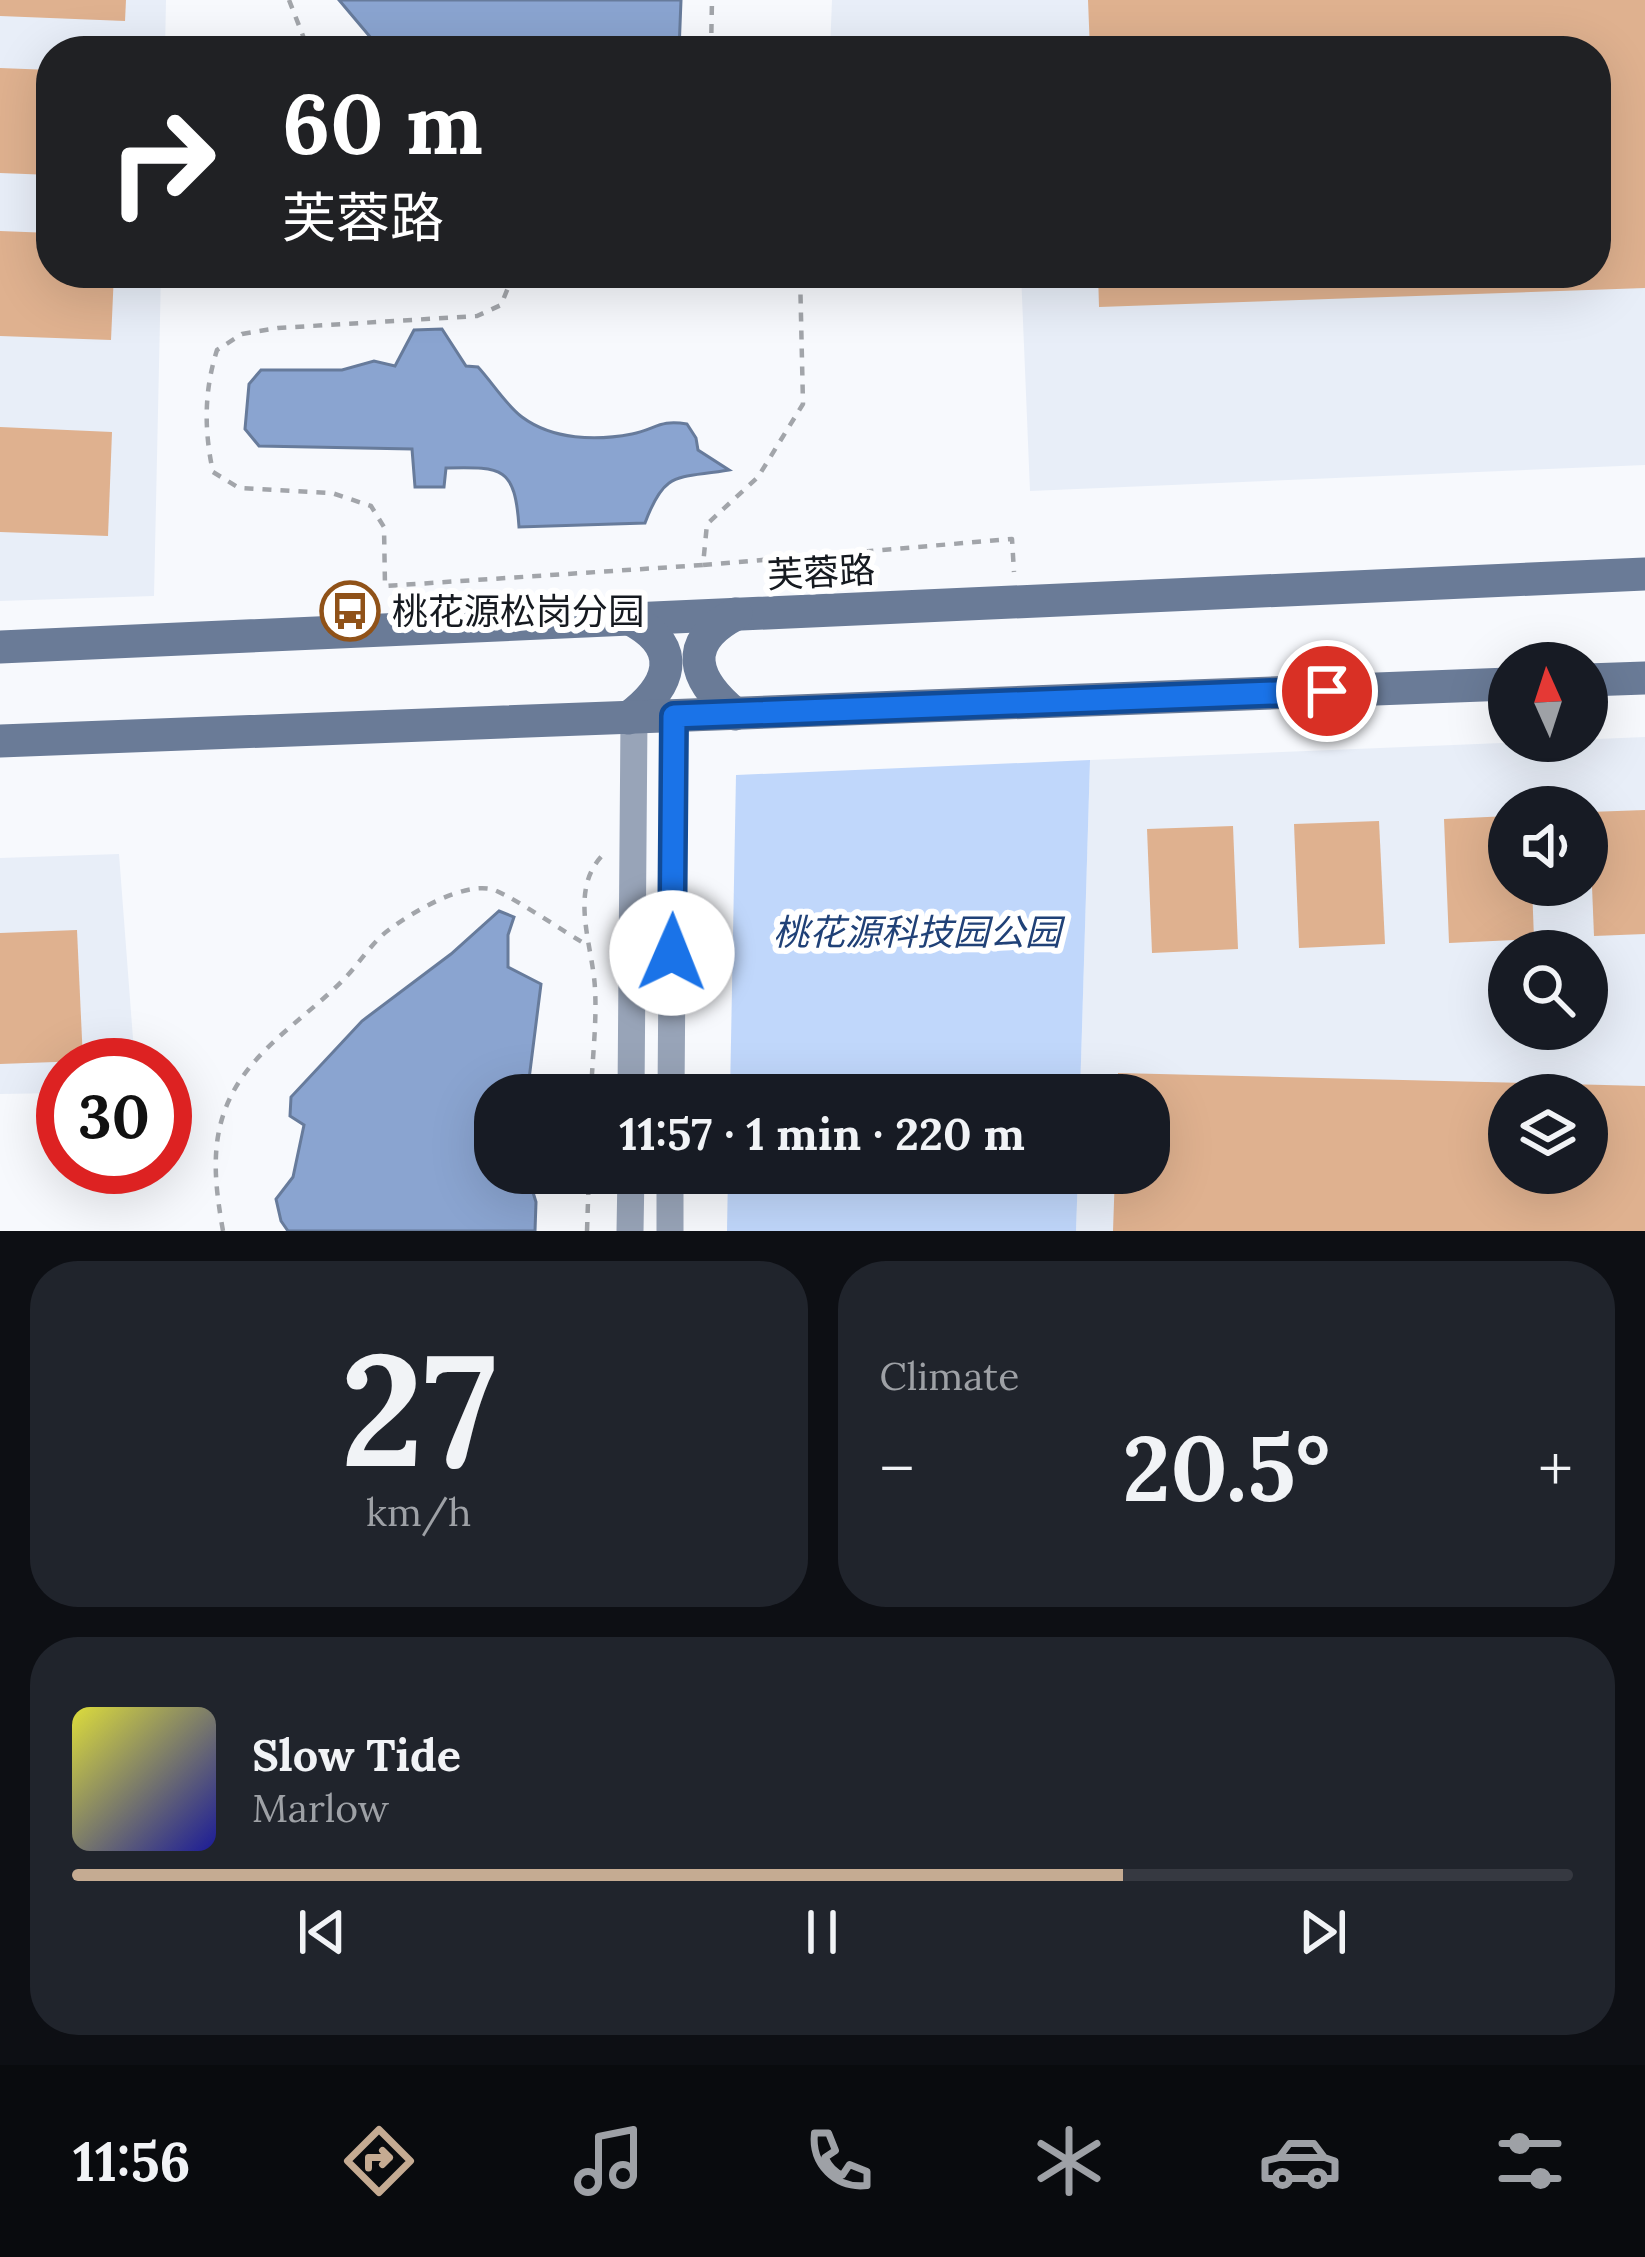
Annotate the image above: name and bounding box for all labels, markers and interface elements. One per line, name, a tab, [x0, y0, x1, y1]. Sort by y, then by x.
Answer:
text: 60 m	[282, 69, 483, 177]
icon: right	[84, 84, 240, 240]
text: 芙蓉路	[282, 183, 444, 252]
street label: 芙蓉路	[766, 546, 876, 598]
bus stop icon: 桃花源松岗分园	[319, 580, 381, 642]
place label: 桃花源松岗分园	[392, 588, 644, 634]
pin	[1276, 640, 1378, 742]
north arrow	[1488, 642, 1608, 762]
map controls	[1488, 642, 1608, 1194]
icon: arrive	[1294, 658, 1360, 724]
button: sound	[1488, 786, 1608, 906]
position arrow	[609, 890, 735, 1016]
park label: 桃花源科技园公园	[773, 909, 1066, 955]
button: search	[1488, 930, 1608, 1050]
speed limit sign: 30	[36, 1038, 192, 1194]
button: layers	[1488, 1074, 1608, 1194]
text: 11:57 · 1 min · 220 m	[619, 1105, 1025, 1162]
text: 27	[341, 1309, 497, 1509]
text: Climate	[880, 1351, 1019, 1401]
text: 20.5°	[1122, 1410, 1330, 1526]
text: −	[880, 1426, 914, 1510]
text: +	[1538, 1426, 1573, 1510]
text: km/h	[366, 1487, 471, 1537]
text: Slow Tide	[252, 1726, 461, 1783]
text: Marlow	[252, 1783, 389, 1833]
icon: previous	[289, 1899, 355, 1965]
icon: pause	[789, 1899, 855, 1965]
icon: next	[1290, 1899, 1356, 1965]
icon: directions	[337, 2119, 421, 2203]
icon: music	[567, 2119, 651, 2203]
icon: phone	[797, 2119, 881, 2203]
icon: climate	[1027, 2119, 1111, 2203]
icon: car	[1258, 2119, 1342, 2203]
icon: filters	[1488, 2119, 1572, 2203]
text: 11:56	[73, 2127, 191, 2196]

